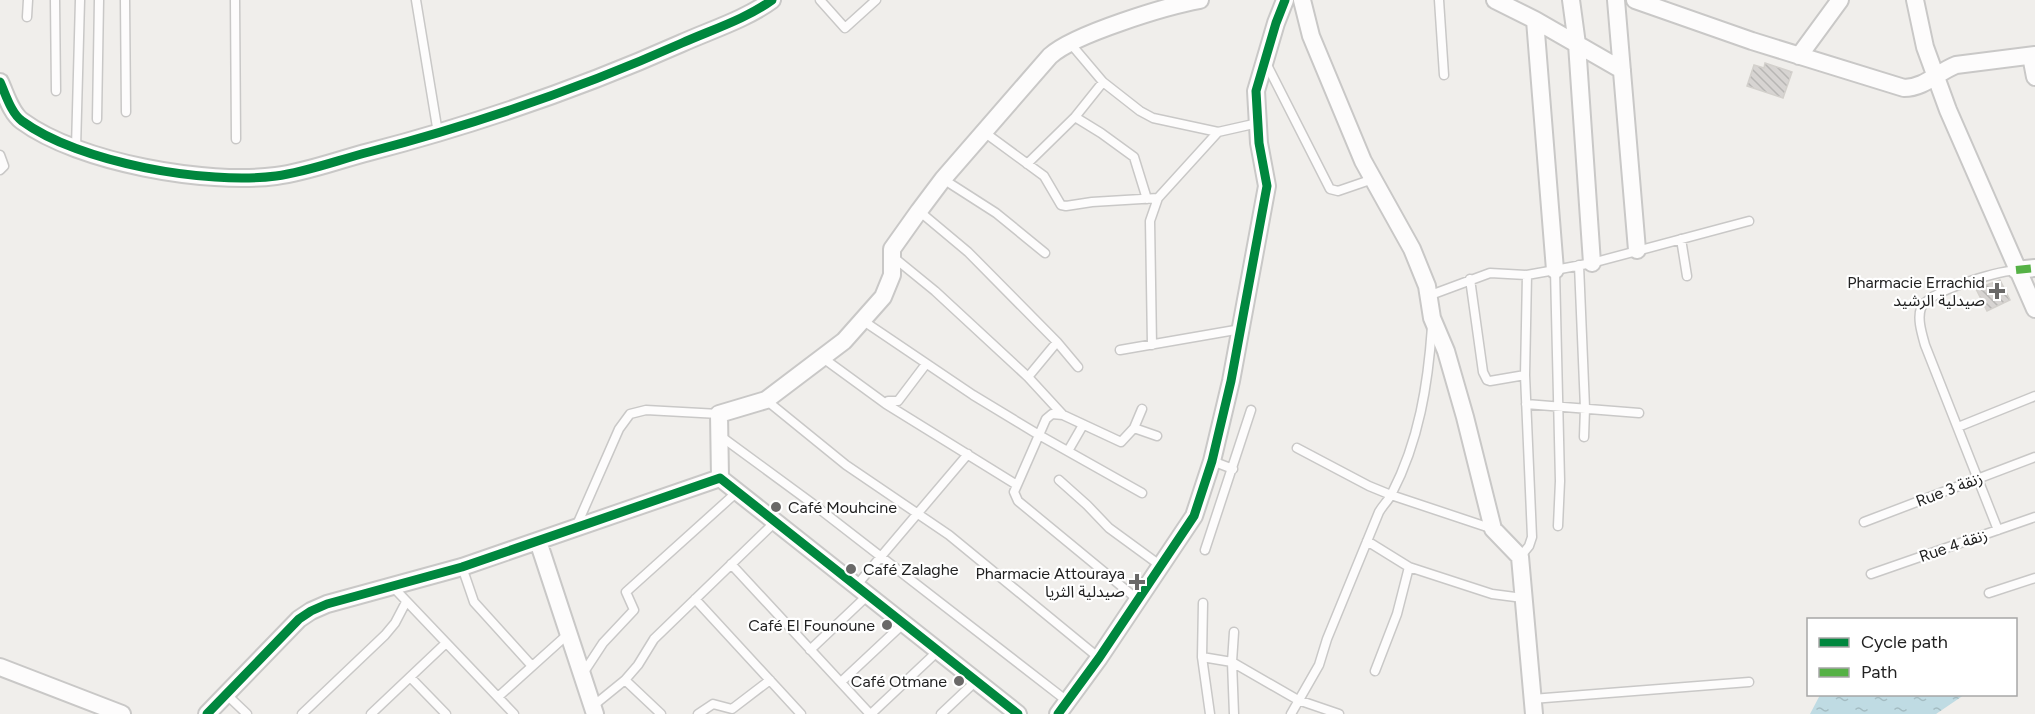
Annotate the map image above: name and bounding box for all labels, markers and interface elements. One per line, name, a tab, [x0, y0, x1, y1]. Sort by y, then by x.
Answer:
place label: Pharmacie Errachid صيدلية الرشيد	[1847, 273, 1985, 310]
marker: Pharmacie Errachid صيدلية الرشيد	[1990, 284, 2004, 298]
street label: Rue 3 زنقة	[1913, 468, 1985, 511]
place label: Café Mouhcine	[788, 498, 897, 517]
marker: Café Mouhcine	[769, 500, 783, 514]
street label: Rue 4 زنقة	[1917, 525, 1990, 566]
place label: Café Zalaghe	[863, 560, 959, 579]
marker: Café Zalaghe	[844, 562, 858, 576]
place label: Pharmacie Attouraya صيدلية الثريا	[975, 564, 1125, 601]
marker: Pharmacie Attouraya صيدلية الثريا	[1130, 575, 1144, 589]
place label: Café El Founoune	[748, 616, 875, 635]
marker: Café El Founoune	[880, 618, 894, 632]
legend	[1807, 618, 2017, 696]
text: Cycle path	[1861, 631, 1948, 653]
text: Path	[1861, 661, 1897, 683]
place label: Café Otmane	[851, 672, 947, 691]
marker: Café Otmane	[952, 674, 966, 688]

